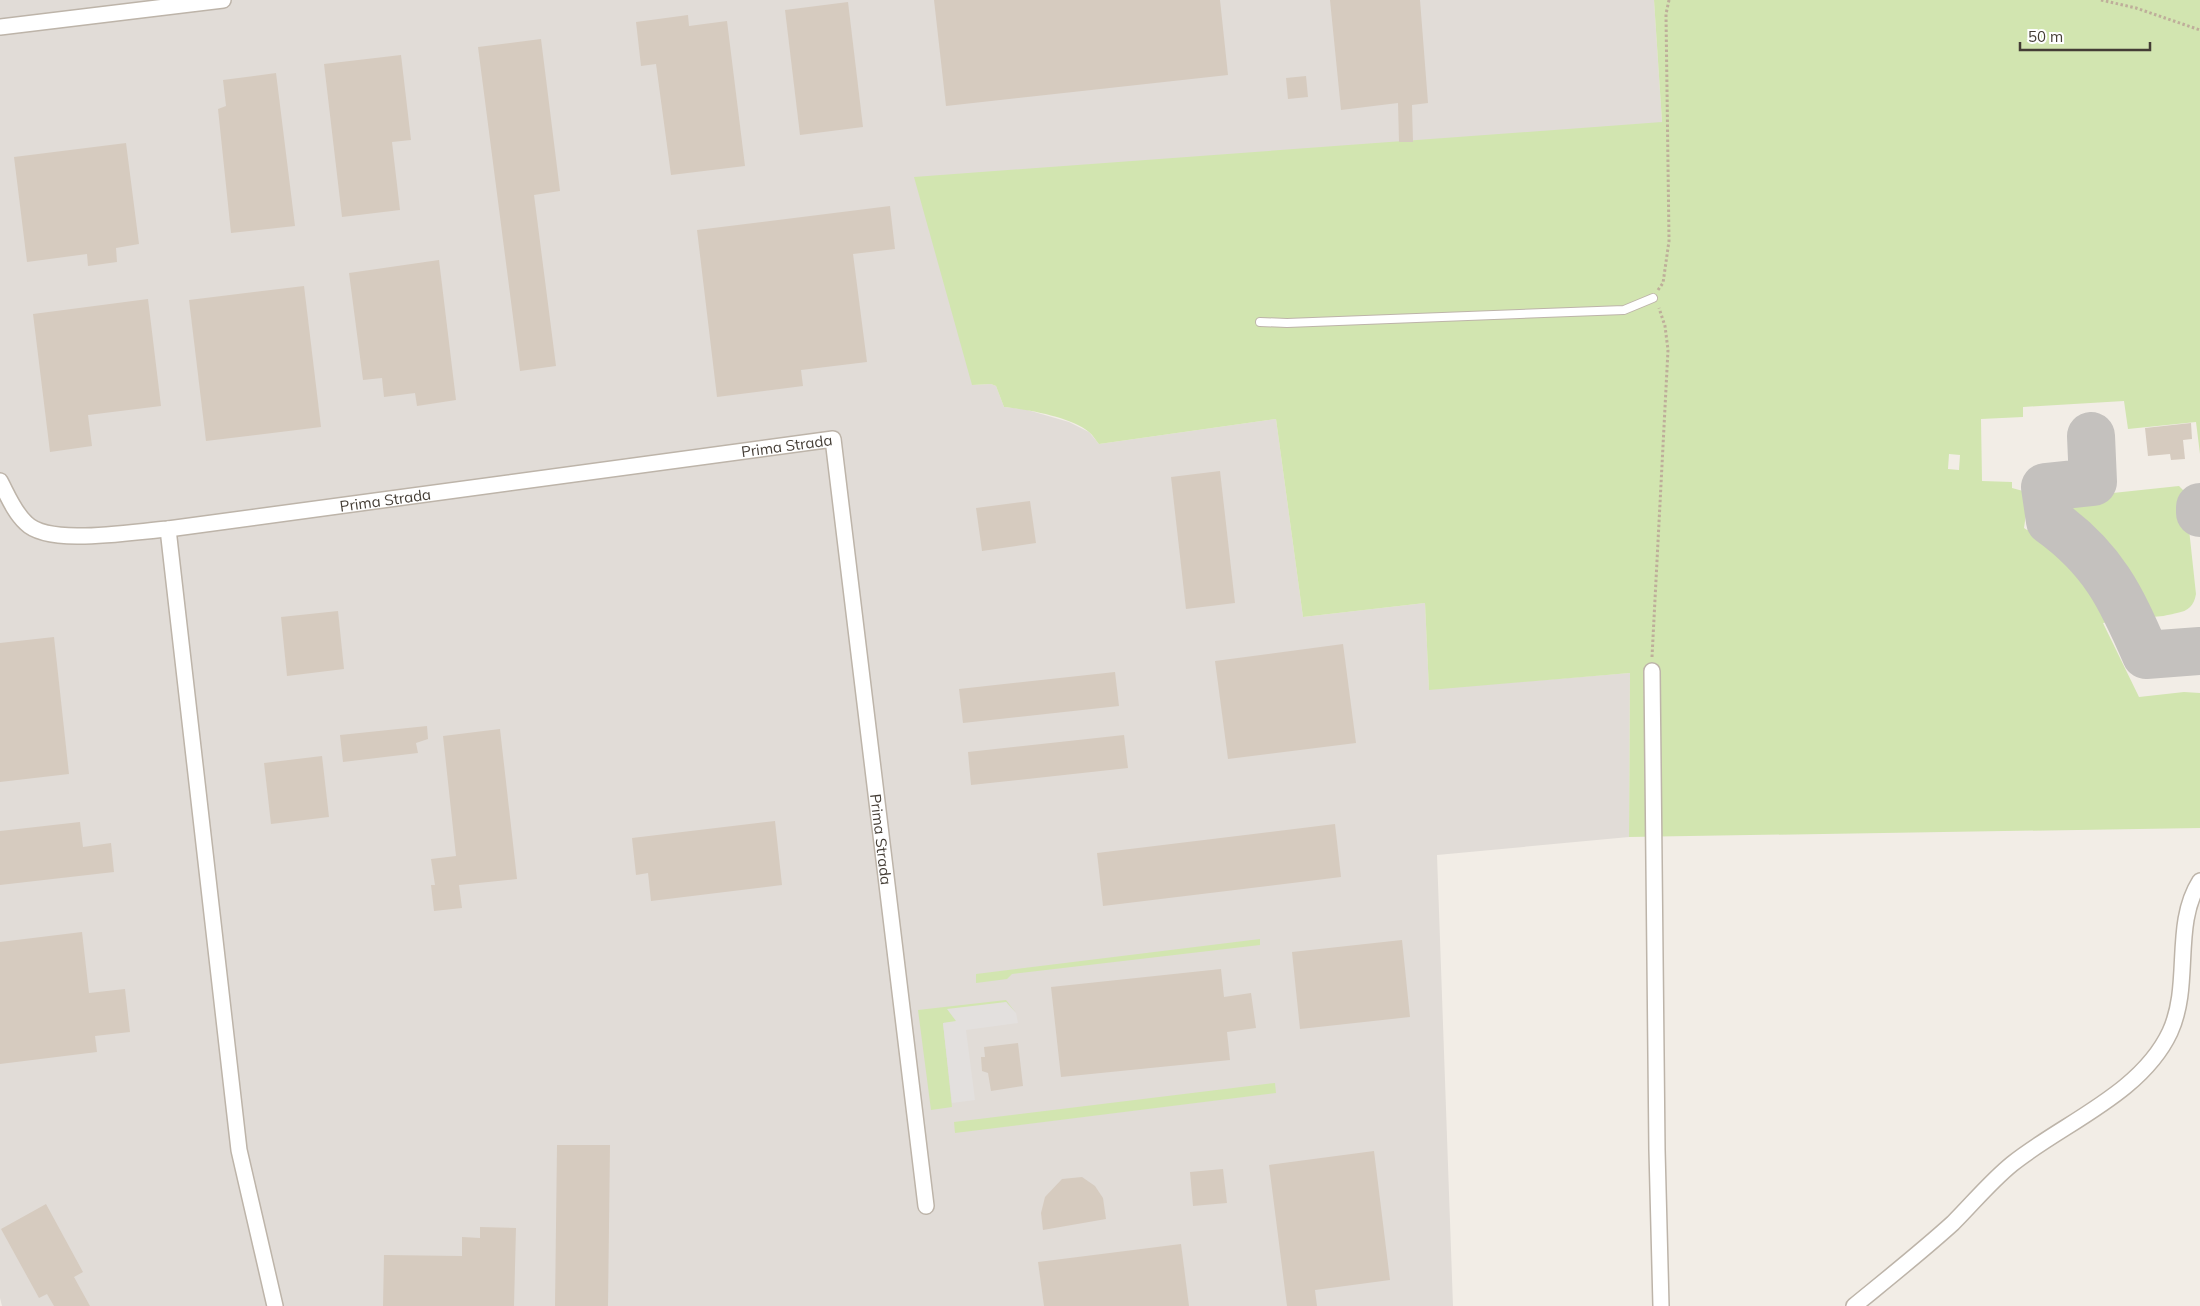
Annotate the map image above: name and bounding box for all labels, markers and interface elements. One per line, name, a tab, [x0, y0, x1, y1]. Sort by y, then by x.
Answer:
scale bar	[2020, 20, 2150, 52]
text: 50 m	[2028, 27, 2063, 46]
street label: Prima Strada	[740, 430, 833, 461]
street label: Prima Strada	[339, 484, 432, 515]
street label: Prima Strada	[867, 793, 896, 886]

